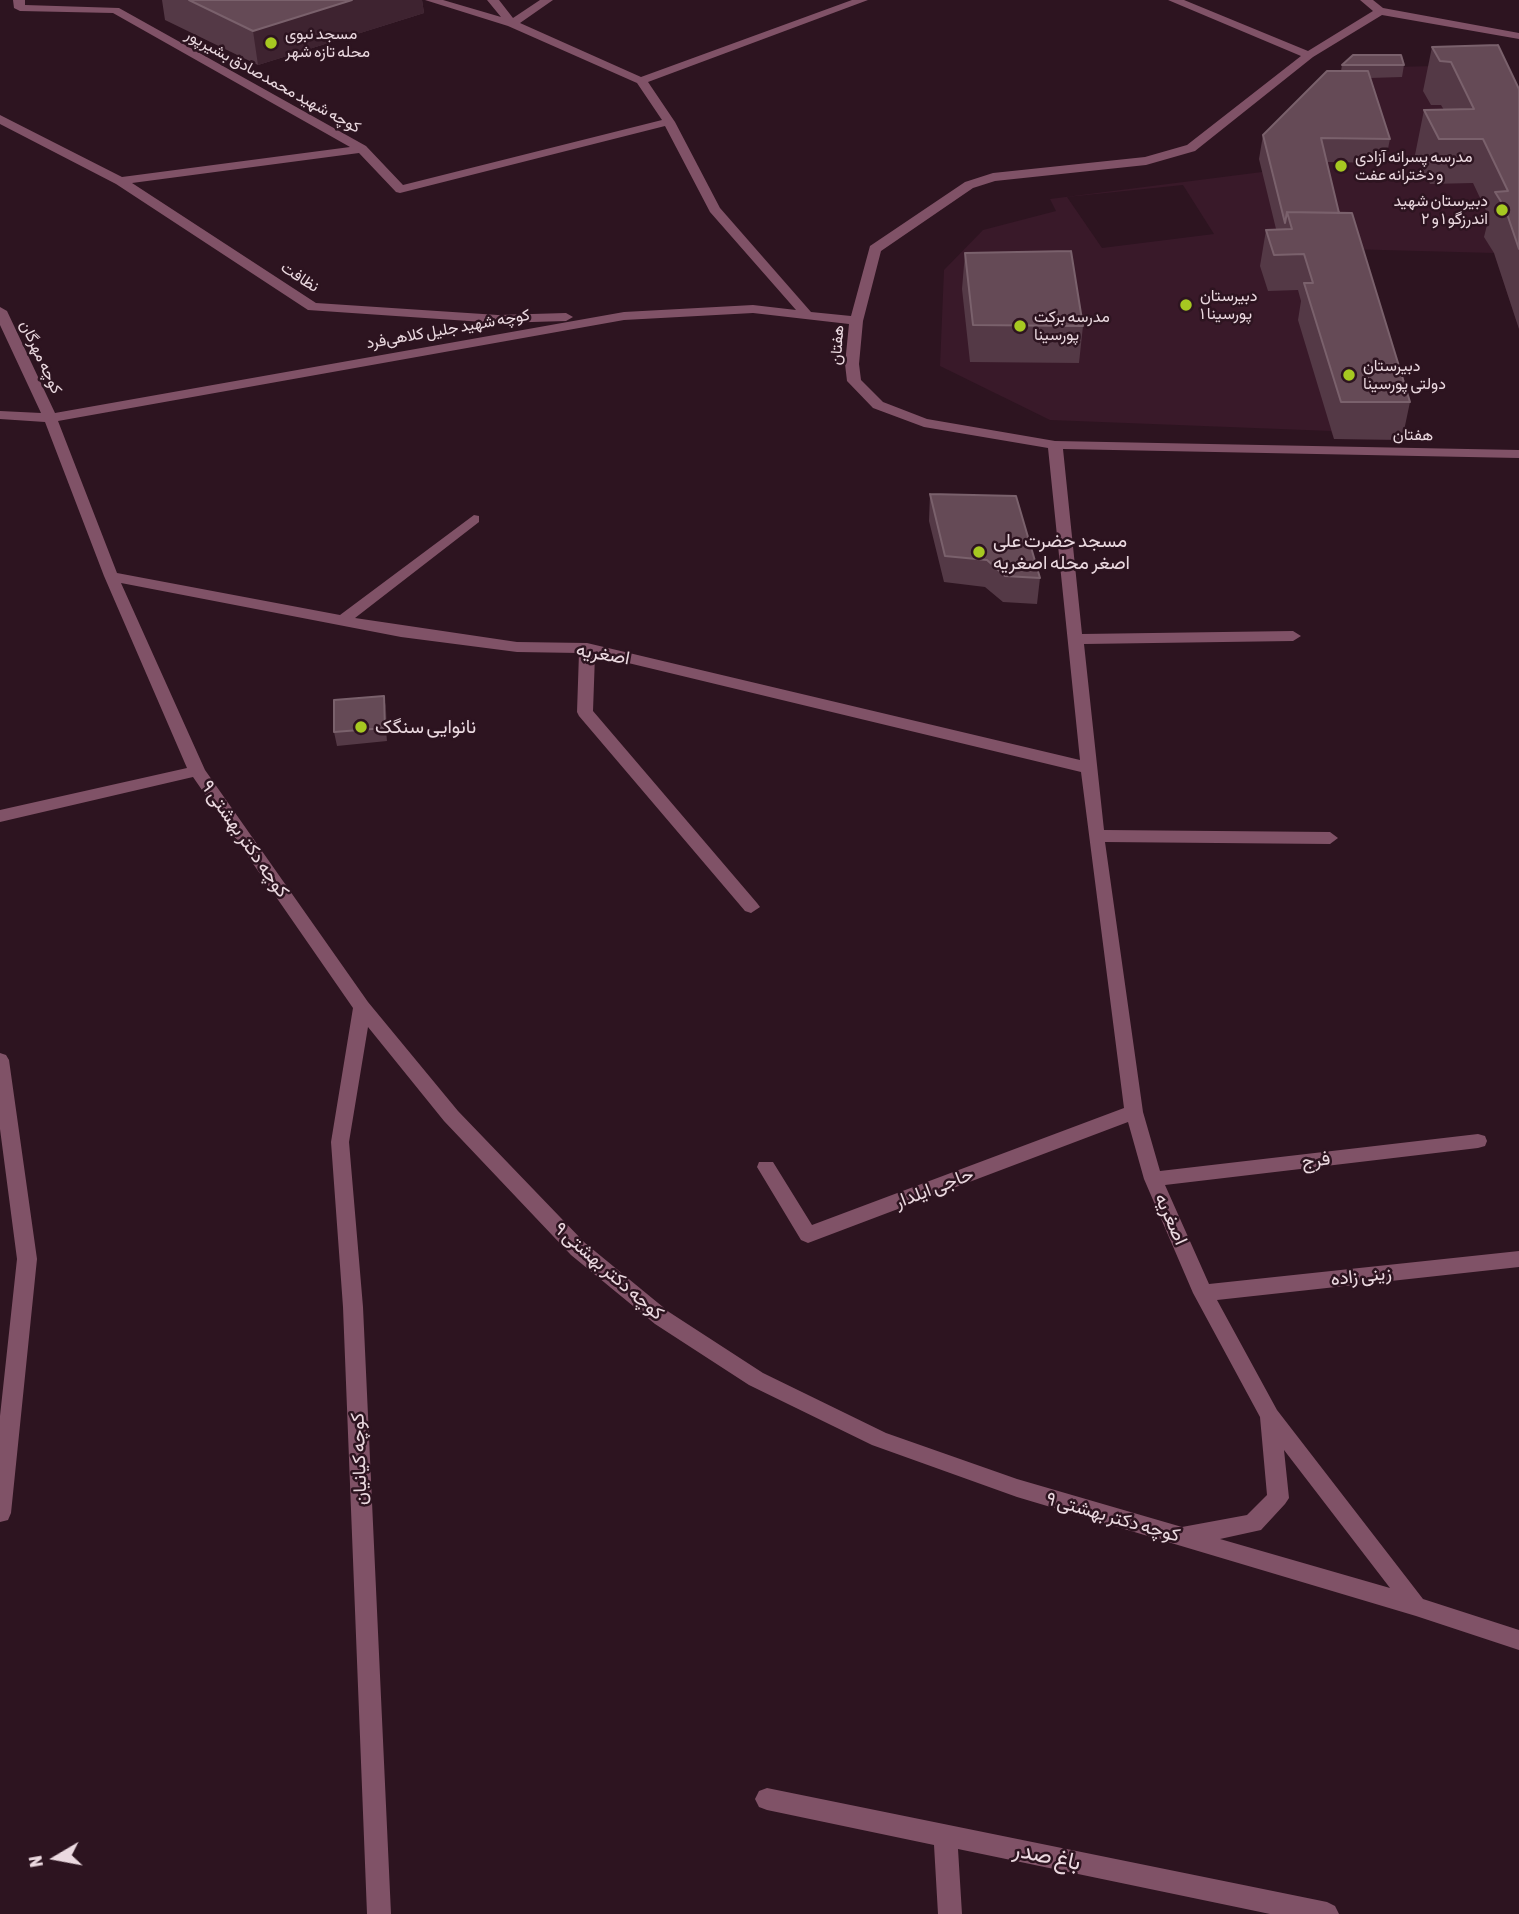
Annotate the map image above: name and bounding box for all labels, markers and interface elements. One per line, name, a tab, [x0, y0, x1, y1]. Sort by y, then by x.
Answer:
place label: مسجد نبوی محله تازه شهر	[285, 24, 370, 62]
street label: کوچه شهید محمدصادق بشیرپور	[182, 25, 364, 137]
marker: مسجد نبوی محله تازه شهر	[263, 35, 279, 51]
place label: مدرسه پسرانه آزادی و دخترانه عفت	[1355, 147, 1472, 185]
marker: مدرسه پسرانه آزادی و دخترانه عفت	[1333, 158, 1349, 174]
place label: دبیرستان شهید اندرزگو ۱ و ۲	[1393, 191, 1488, 229]
marker: دبیرستان شهید اندرزگو ۱ و ۲	[1494, 202, 1510, 218]
street label: نظافت	[277, 258, 323, 296]
place label: دبیرستان پورسینا ۱	[1200, 286, 1257, 324]
marker: دبیرستان پورسینا ۱	[1178, 297, 1194, 313]
street label: کوچه شهید جلیل کلاهی‌فرد	[365, 305, 531, 353]
place label: مدرسه برکت پورسینا	[1034, 307, 1110, 345]
street label: کوچه مهرگان	[16, 317, 66, 397]
marker: مدرسه برکت پورسینا	[1012, 318, 1028, 334]
street label: هفتان	[826, 324, 848, 366]
place label: دبیرستان دولتی پورسینا	[1363, 356, 1446, 394]
marker: دبیرستان دولتی پورسینا	[1341, 367, 1357, 383]
street label: هفتان	[1393, 425, 1433, 445]
place label: مسجد حضرت علی اصغر محله اصغریه	[993, 530, 1130, 574]
marker: مسجد حضرت علی اصغر محله اصغریه	[971, 544, 987, 560]
street label: اصغریه	[574, 638, 632, 670]
place label: نانوایی سنگک	[375, 716, 476, 738]
marker: نانوایی سنگک	[353, 719, 369, 735]
street label: کوچه دکتر بهشتی ۹	[196, 776, 294, 902]
street label: فرج	[1300, 1147, 1332, 1173]
street label: حاجی ایلدار	[891, 1163, 977, 1213]
street label: اصغریه	[1150, 1190, 1192, 1248]
street label: کوچه دکتر بهشتی ۹	[549, 1217, 669, 1325]
street label: زینی زاده	[1329, 1261, 1393, 1291]
street label: کوچه کیانیان	[346, 1412, 372, 1506]
street label: کوچه دکتر بهشتی ۹	[1043, 1487, 1183, 1547]
north arrow	[21, 1823, 91, 1893]
street label: باغ صدر	[1011, 1835, 1083, 1877]
text: N	[24, 1854, 47, 1869]

